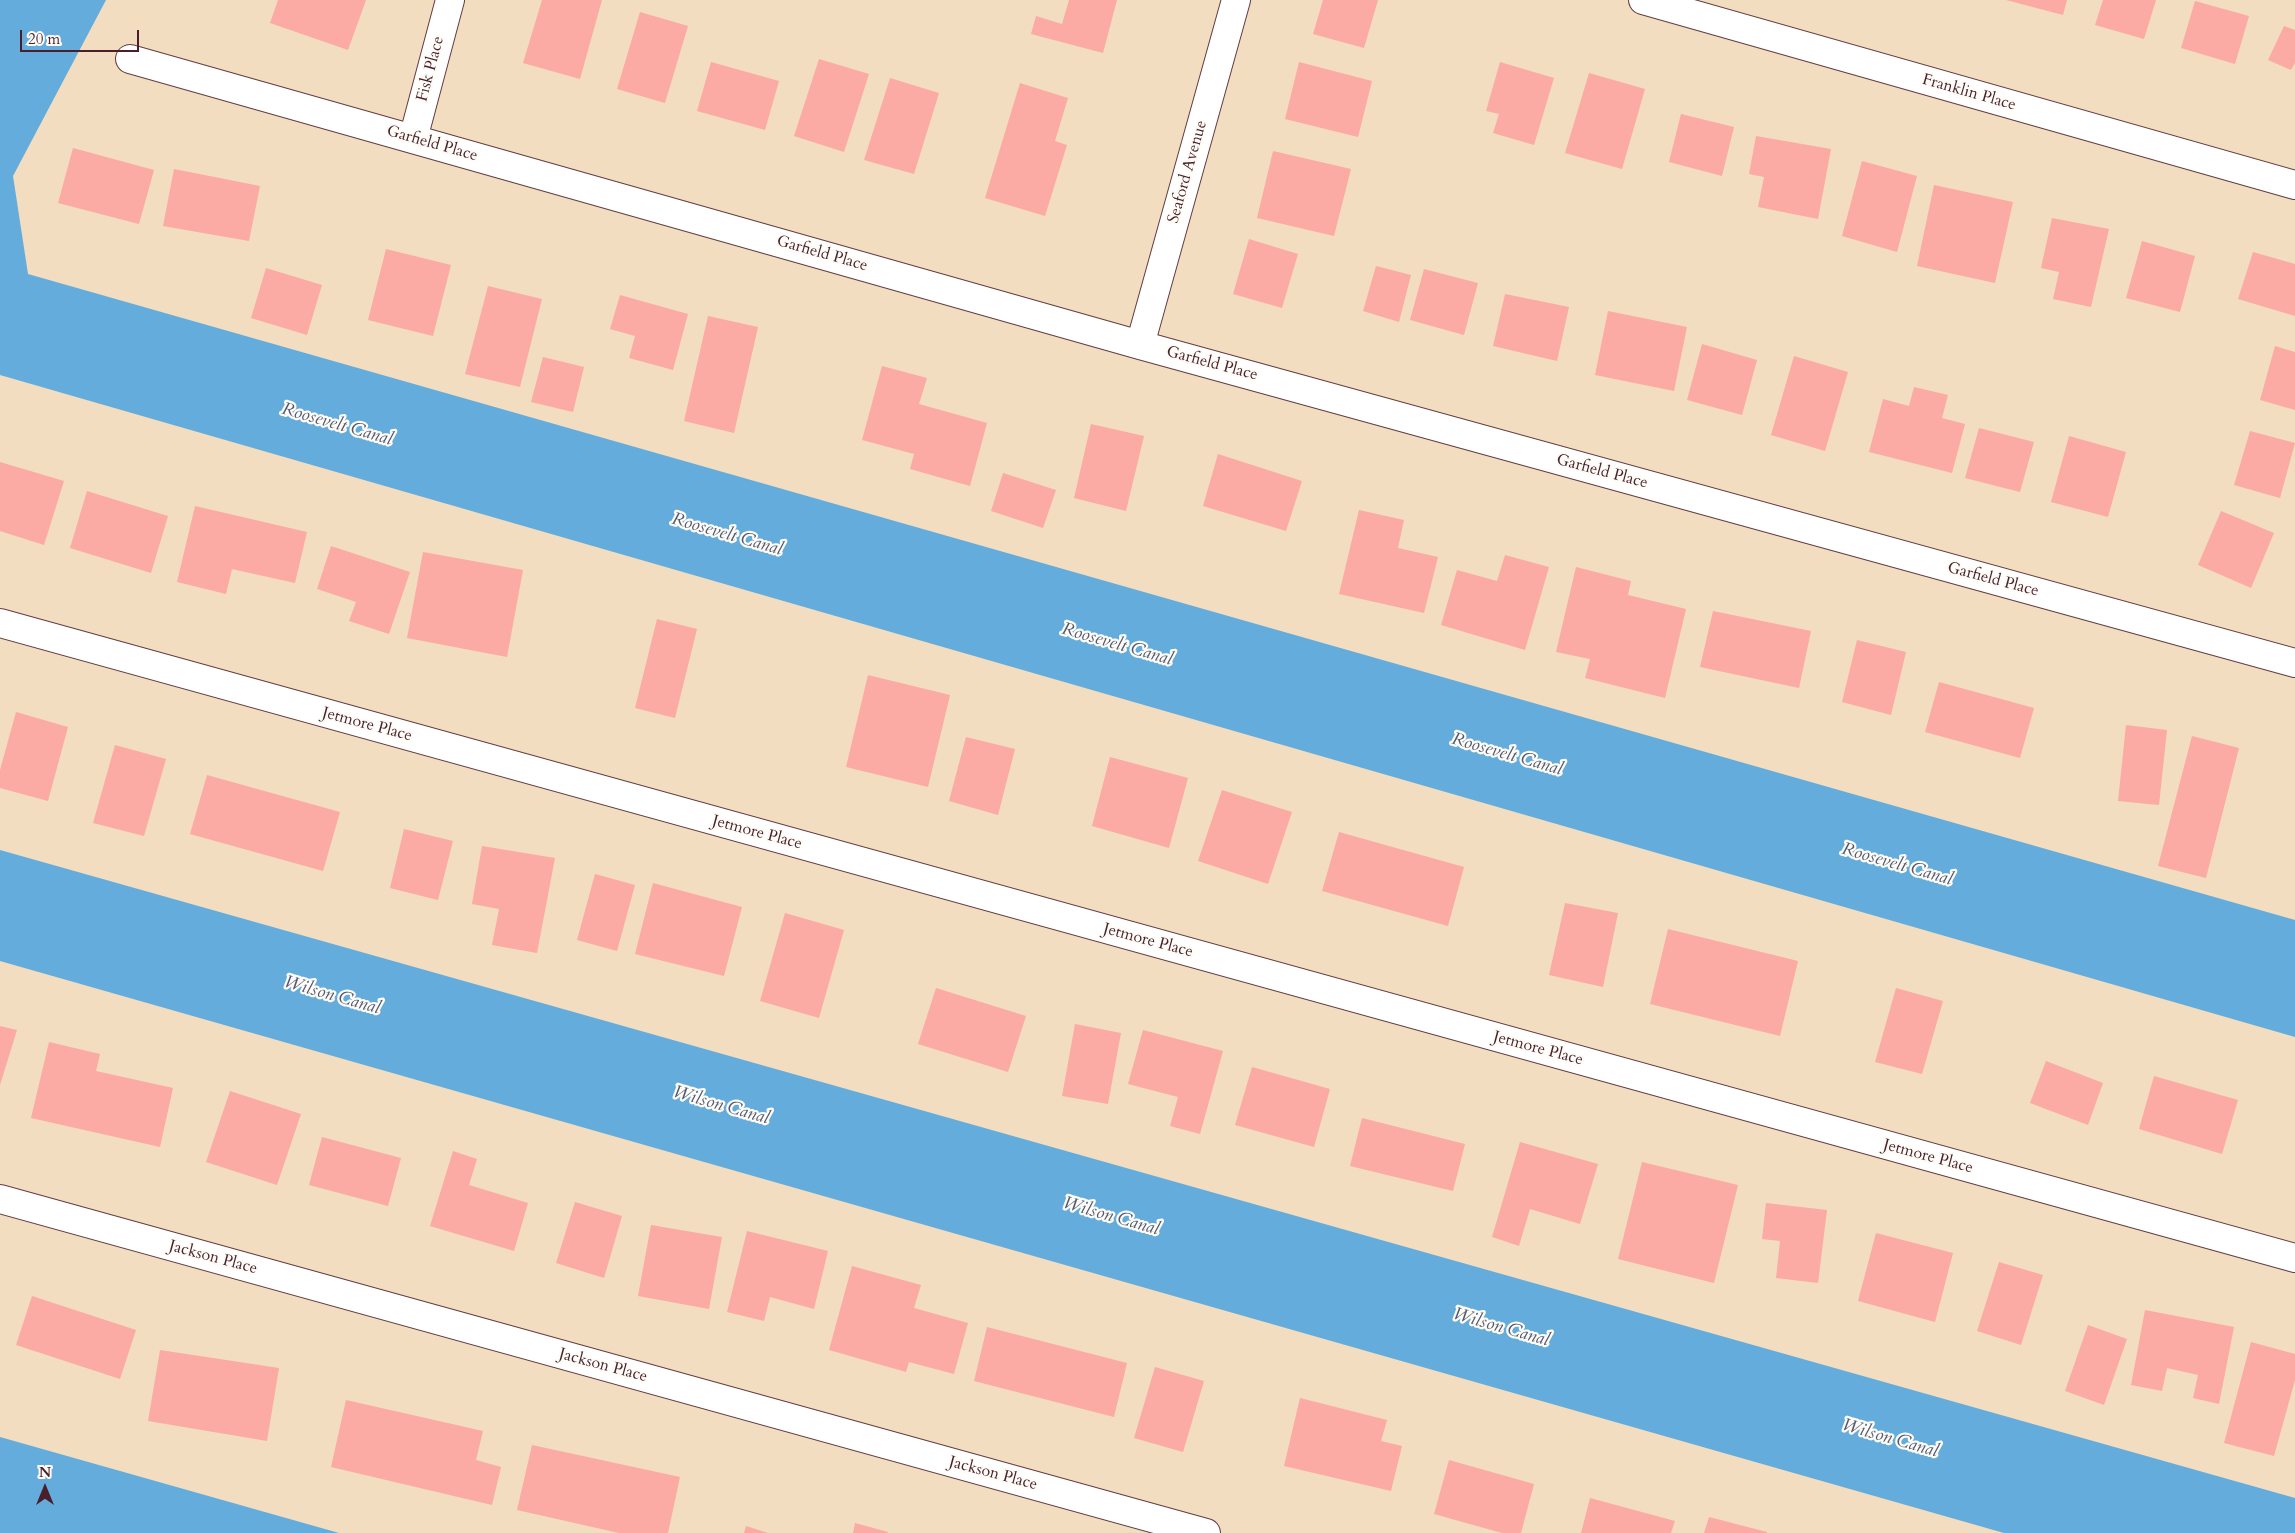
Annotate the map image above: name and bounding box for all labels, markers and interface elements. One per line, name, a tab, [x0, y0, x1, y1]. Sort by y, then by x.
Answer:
scale bar	[22, 20, 141, 52]
text: 20 m	[28, 29, 60, 49]
street label: Fisk Place	[413, 34, 449, 104]
street label: Franklin Place	[1920, 70, 2018, 116]
street label: Seaford Avenue	[1164, 118, 1212, 226]
street label: Garfield Place	[384, 122, 480, 166]
street label: Garfield Place	[774, 232, 870, 276]
street label: Garfield Place	[1164, 343, 1260, 385]
water label: Roosevelt Canal	[279, 399, 395, 451]
street label: Garfield Place	[1554, 451, 1650, 493]
water label: Roosevelt Canal	[669, 509, 785, 561]
street label: Garfield Place	[1945, 559, 2041, 601]
water label: Roosevelt Canal	[1059, 619, 1175, 671]
street label: Jetmore Place	[320, 704, 414, 746]
water label: Roosevelt Canal	[1449, 729, 1565, 781]
street label: Jetmore Place	[710, 812, 804, 854]
water label: Roosevelt Canal	[1839, 839, 1955, 891]
street label: Jetmore Place	[1101, 920, 1195, 962]
water label: Wilson Canal	[281, 972, 383, 1020]
street label: Jetmore Place	[1491, 1028, 1585, 1070]
water label: Wilson Canal	[670, 1082, 772, 1130]
street label: Jetmore Place	[1881, 1136, 1975, 1178]
water label: Wilson Canal	[1060, 1193, 1162, 1241]
street label: Jackson Place	[167, 1237, 259, 1279]
water label: Wilson Canal	[1450, 1304, 1552, 1352]
street label: Jackson Place	[557, 1345, 649, 1387]
water label: Wilson Canal	[1839, 1415, 1941, 1463]
street label: Jackson Place	[947, 1453, 1039, 1495]
north arrow	[20, 1463, 70, 1513]
text: N	[39, 1463, 51, 1482]

